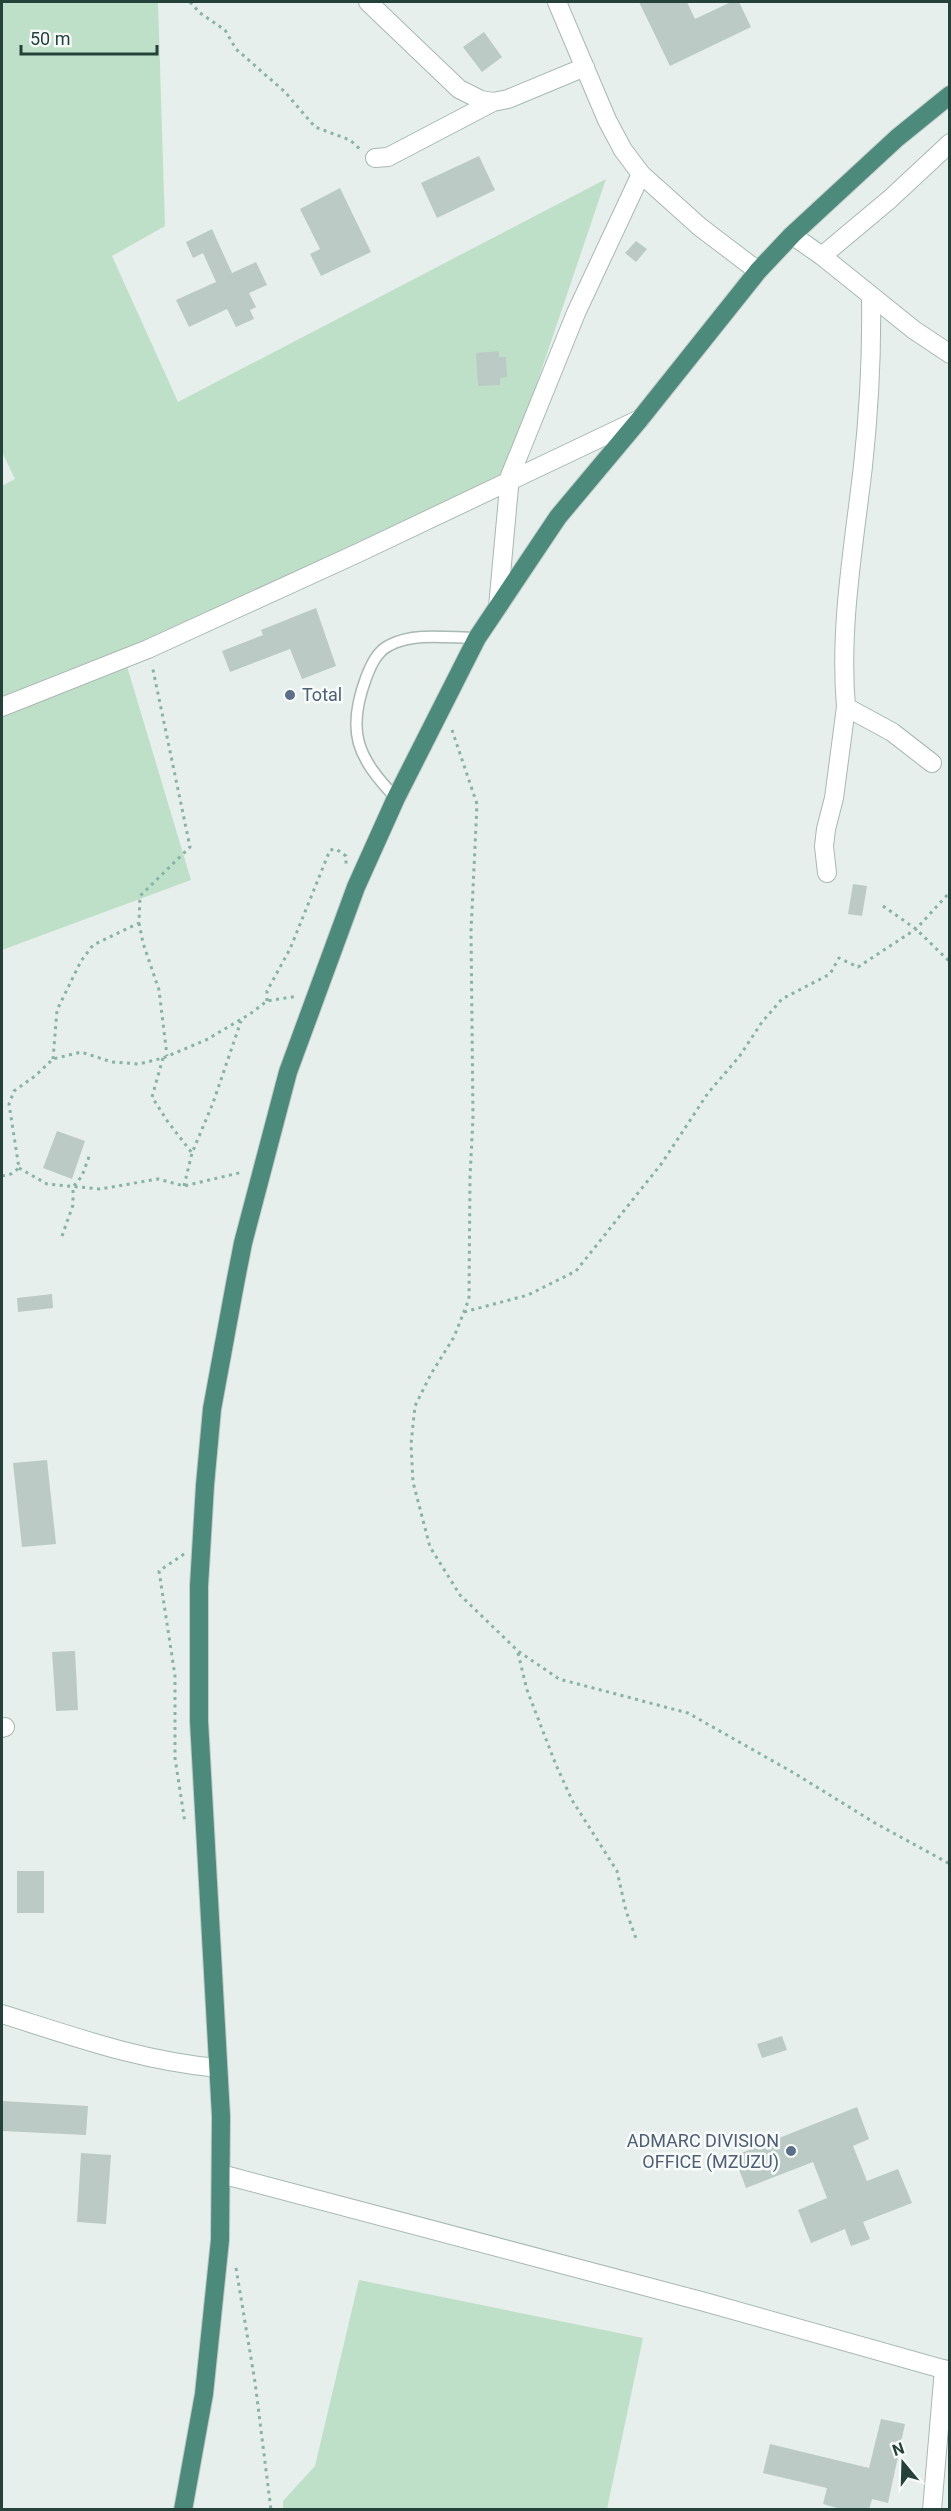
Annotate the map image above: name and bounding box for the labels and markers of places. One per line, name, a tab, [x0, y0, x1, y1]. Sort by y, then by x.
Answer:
place label: Total	[302, 684, 342, 705]
marker: Total	[283, 688, 297, 702]
place label: ADMARC DIVISION OFFICE (MZUZU)	[627, 2130, 779, 2173]
marker: ADMARC DIVISION OFFICE (MZUZU)	[784, 2144, 798, 2158]

